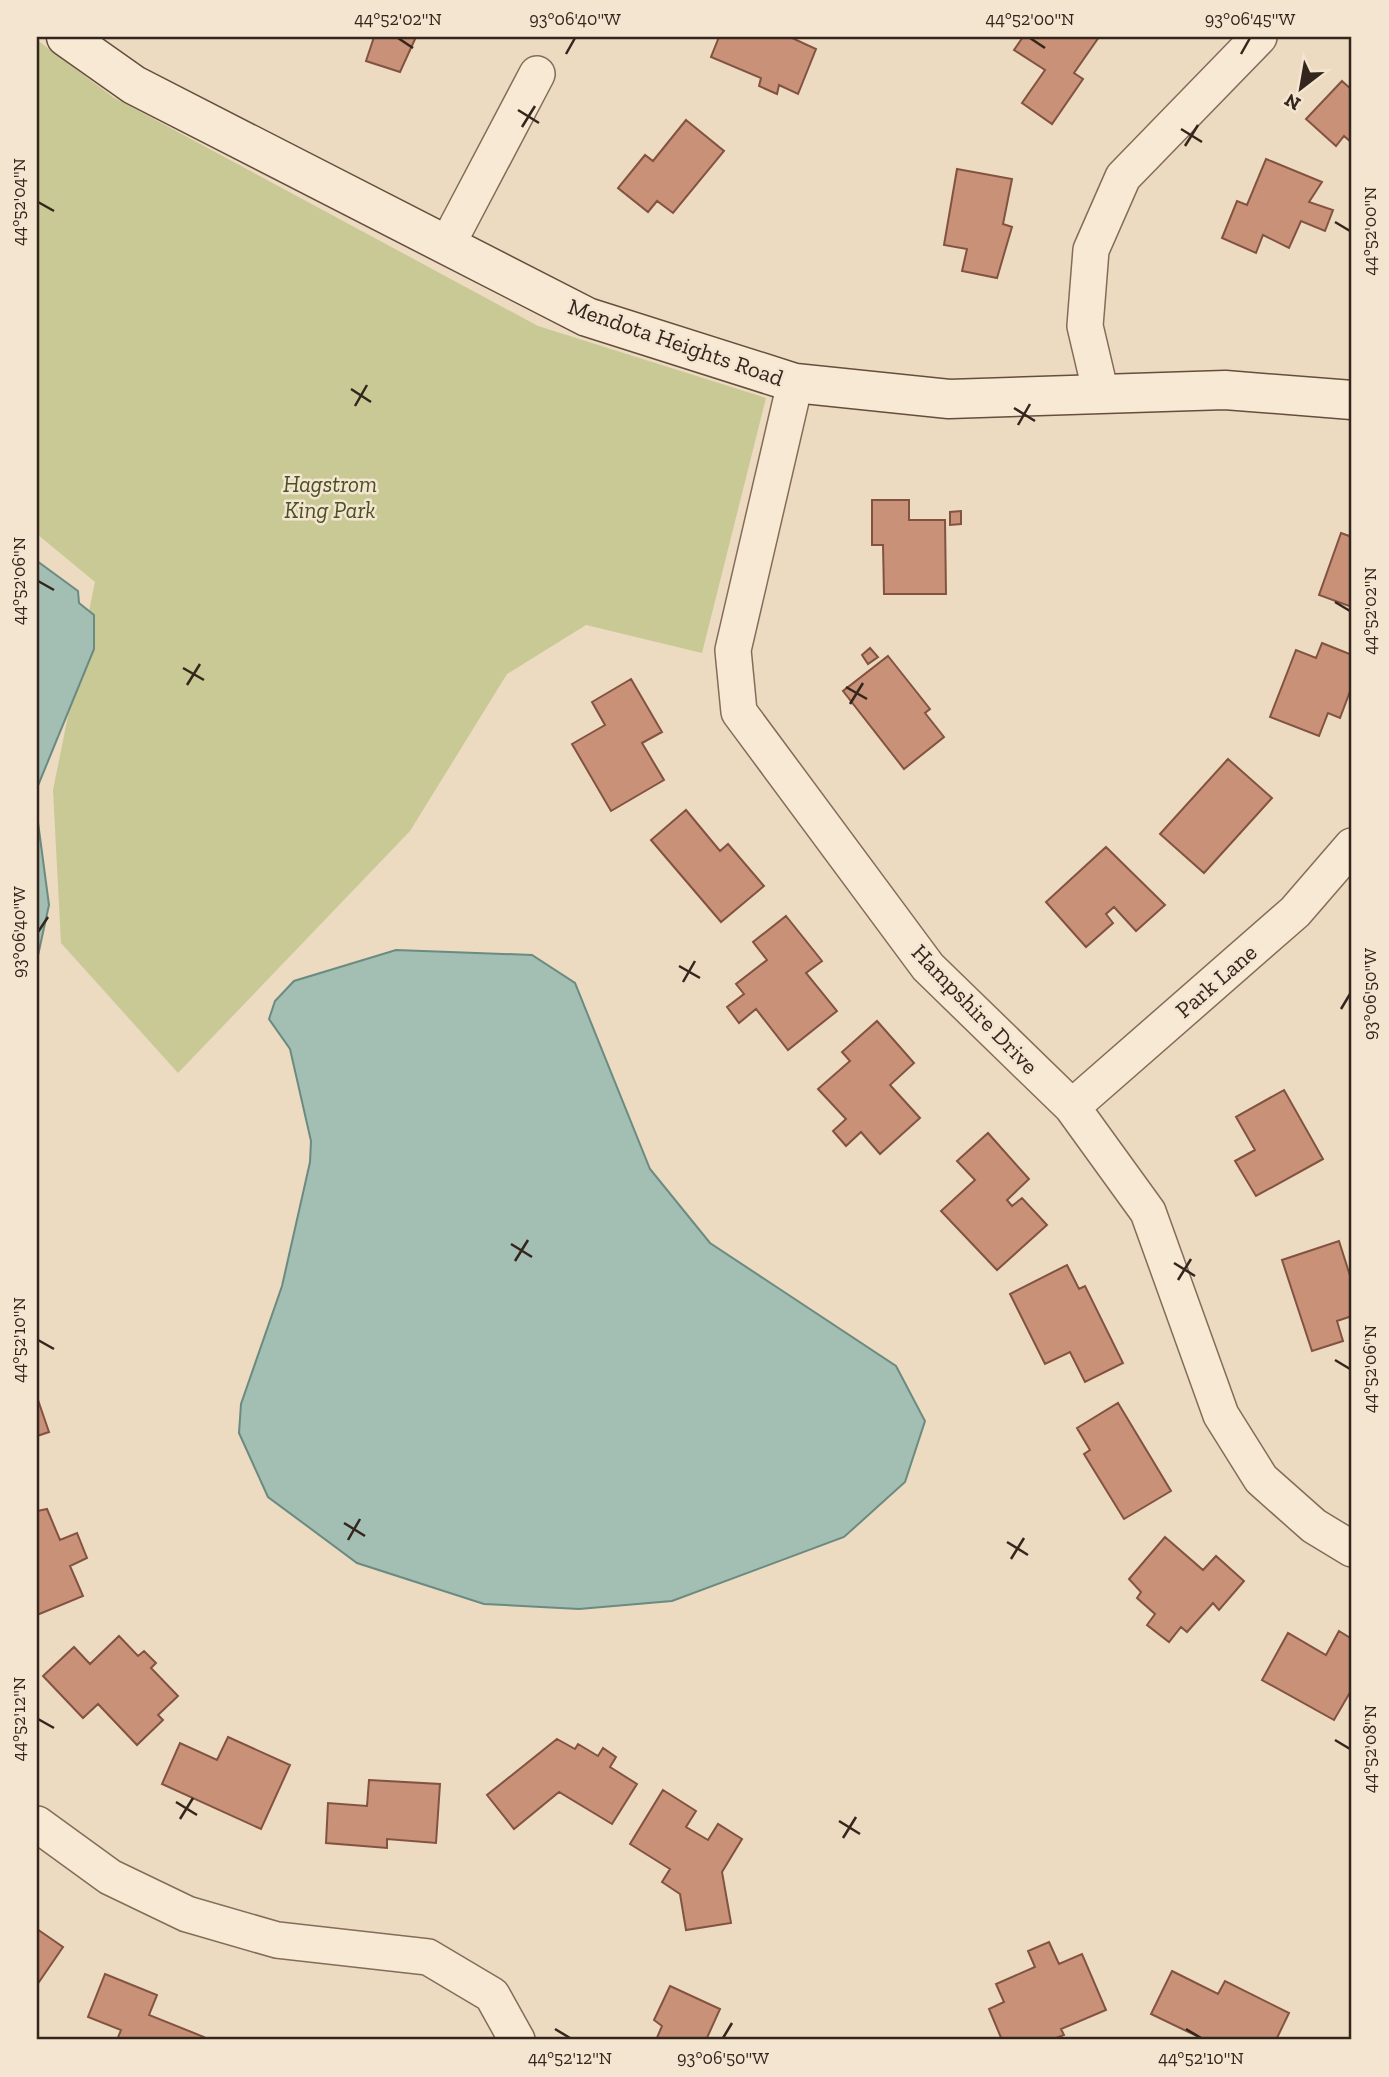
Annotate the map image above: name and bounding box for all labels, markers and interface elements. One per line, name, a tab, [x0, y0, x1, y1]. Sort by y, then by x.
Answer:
text: 44°52'02"N	[354, 8, 442, 30]
text: 93°06'40"W	[529, 8, 621, 30]
text: 44°52'00"N	[986, 8, 1074, 30]
text: 93°06'45"W	[1205, 8, 1295, 30]
north arrow	[1266, 52, 1336, 122]
text: N	[1280, 89, 1305, 116]
text: 44°52'04"N	[8, 158, 30, 246]
text: 44°52'00"N	[1359, 187, 1381, 275]
street label: Mendota Heights Road	[565, 292, 788, 392]
park label: Hagstrom King Park	[283, 470, 377, 524]
text: 44°52'06"N	[8, 537, 30, 625]
text: 44°52'02"N	[1359, 567, 1381, 655]
text: 93°06'40"W	[8, 886, 30, 978]
street label: Hampshire Drive	[906, 938, 1044, 1080]
street label: Park Lane	[1170, 938, 1262, 1024]
text: 93°06'50"W	[1359, 948, 1381, 1040]
text: 44°52'10"N	[8, 1297, 30, 1383]
text: 44°52'06"N	[1359, 1325, 1381, 1413]
text: 44°52'12"N	[8, 1677, 30, 1761]
text: 44°52'08"N	[1359, 1705, 1381, 1793]
text: 44°52'12"N	[528, 2047, 612, 2069]
text: 93°06'50"W	[677, 2047, 769, 2069]
text: 44°52'10"N	[1158, 2047, 1244, 2069]

